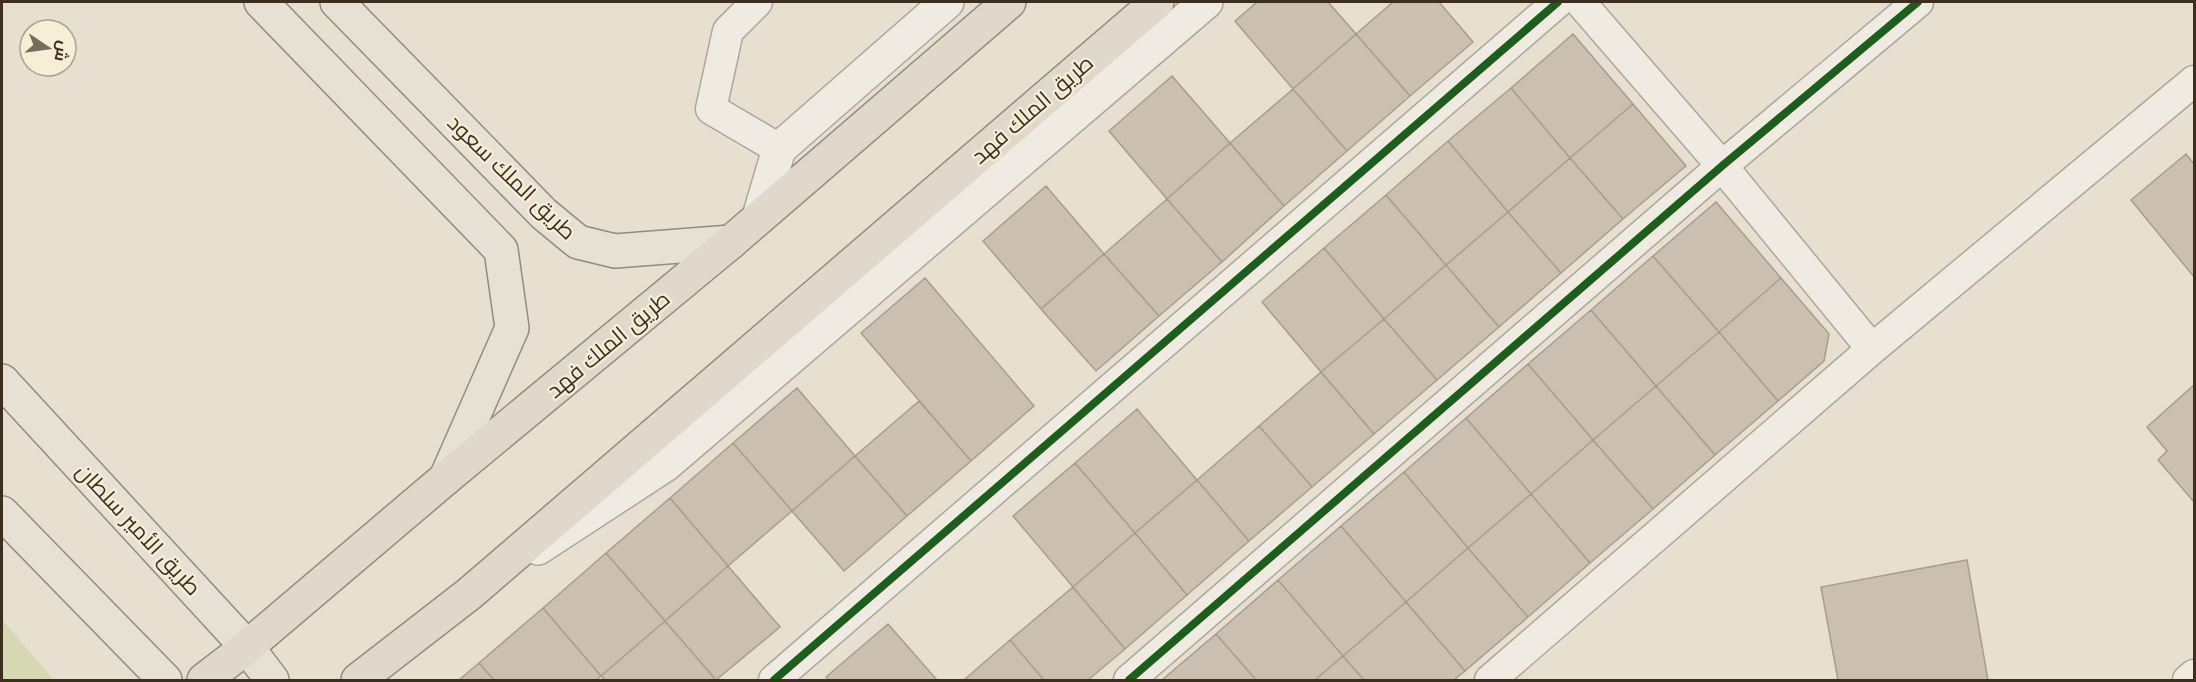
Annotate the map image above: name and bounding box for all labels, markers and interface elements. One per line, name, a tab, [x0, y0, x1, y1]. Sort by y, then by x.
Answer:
north arrow	[18, 18, 78, 78]
text: ش	[48, 38, 76, 64]
street label: طريق الملك فهد	[965, 48, 1101, 173]
street label: طريق الملك سعود	[439, 108, 583, 248]
street label: طريق الملك فهد	[540, 284, 678, 407]
street label: طريق الأمير سلطان	[67, 456, 208, 604]

